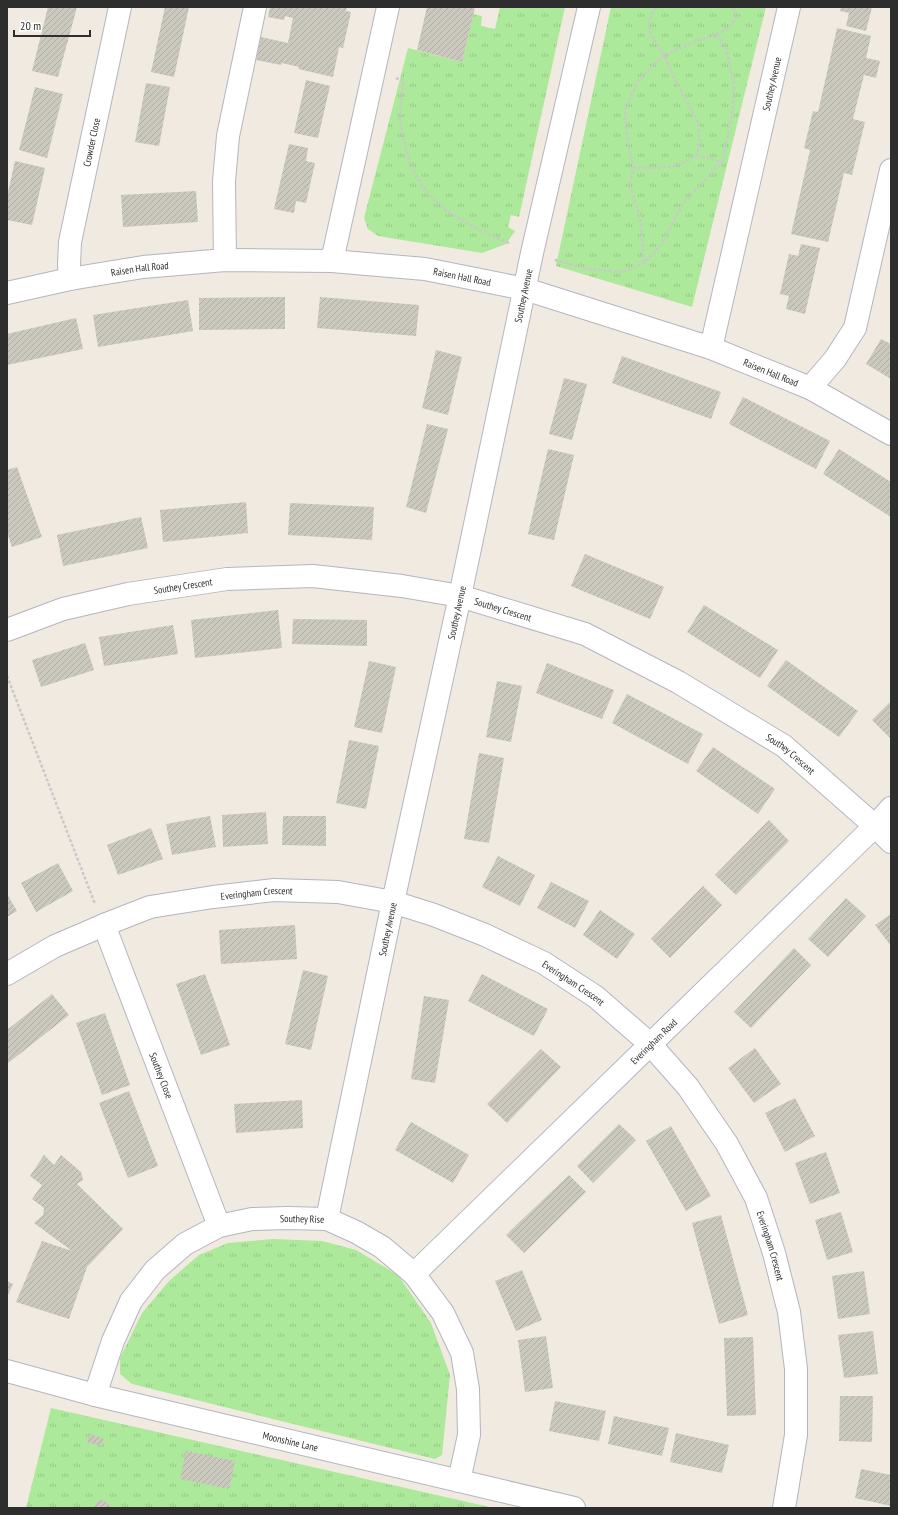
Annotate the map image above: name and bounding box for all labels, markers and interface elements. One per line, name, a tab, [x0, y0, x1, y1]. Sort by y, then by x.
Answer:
scale bar	[14, 12, 90, 38]
text: 20 m	[20, 18, 41, 33]
street label: Southey Avenue	[759, 56, 784, 112]
street label: Crowder Close	[80, 117, 103, 168]
street label: Raisen Hall Road	[110, 259, 169, 279]
street label: Raisen Hall Road	[432, 265, 492, 289]
street label: Southey Avenue	[512, 268, 536, 324]
street label: Raisen Hall Road	[741, 356, 800, 390]
street label: Southey Crescent	[153, 575, 213, 597]
street label: Southey Avenue	[445, 585, 469, 641]
street label: Southey Crescent	[473, 595, 533, 624]
street label: Southey Crescent	[763, 731, 818, 777]
street label: Everingham Crescent	[220, 884, 293, 903]
street label: Southey Avenue	[376, 901, 400, 957]
street label: Everingham Crescent	[540, 958, 607, 1009]
street label: Everingham Road	[628, 1016, 680, 1067]
street label: Southey Close	[146, 1051, 176, 1101]
street label: Everingham Crescent	[754, 1209, 787, 1282]
street label: Southey Rise	[280, 1212, 324, 1226]
street label: Moonshine Lane	[261, 1429, 319, 1454]

